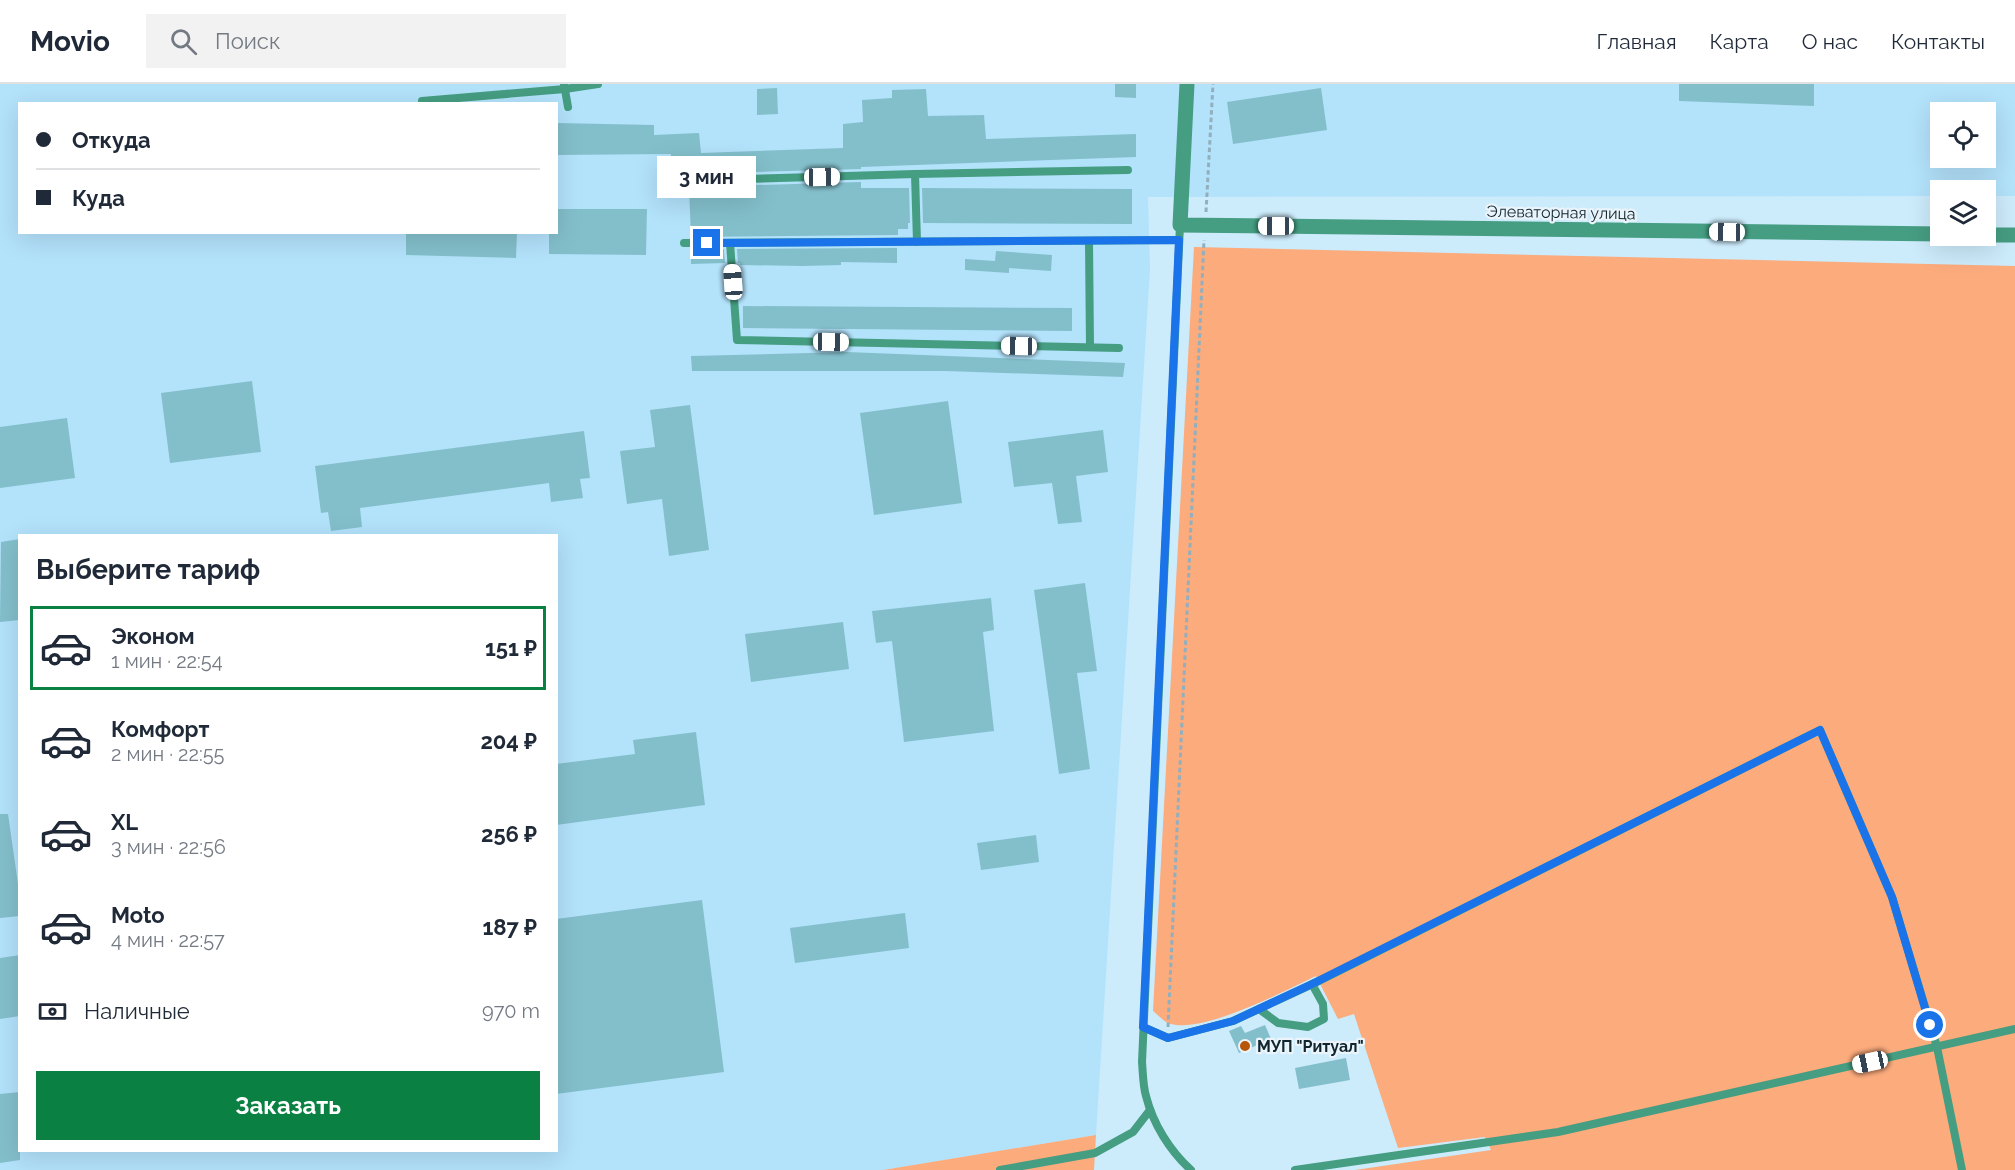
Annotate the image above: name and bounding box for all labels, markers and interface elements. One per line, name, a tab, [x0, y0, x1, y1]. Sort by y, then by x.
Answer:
search box	[146, 14, 566, 68]
text: Movio	[30, 25, 110, 58]
icon: search	[167, 25, 200, 58]
text: Поиск	[215, 28, 280, 54]
text: Главная	[1597, 29, 1677, 54]
text: Карта	[1710, 29, 1769, 54]
text: О нас	[1802, 29, 1858, 54]
text: Контакты	[1891, 29, 1985, 54]
map controls	[1930, 102, 1996, 246]
button: locate	[1930, 102, 1996, 168]
text: Откуда	[72, 127, 151, 153]
callout: 3 мин	[658, 156, 756, 198]
text: 3 мин	[679, 165, 734, 189]
car	[804, 168, 840, 186]
button: layers	[1930, 180, 1996, 246]
text: Куда	[72, 185, 125, 211]
street label: Элеваторная улица	[1486, 202, 1636, 223]
car	[1258, 217, 1294, 235]
car	[1709, 223, 1745, 241]
route end	[693, 229, 720, 256]
car	[723, 263, 743, 301]
car	[813, 333, 849, 351]
car	[1001, 337, 1037, 355]
text: Выберите тариф	[36, 554, 260, 585]
icon: car	[39, 621, 93, 675]
text: Эконом	[111, 623, 195, 649]
text: 151 ₽	[485, 635, 537, 661]
text: 1 мин · 22:54	[111, 649, 223, 673]
icon: car	[39, 714, 93, 768]
text: Комфорт	[111, 716, 209, 742]
text: 204 ₽	[480, 728, 537, 754]
text: 2 мин · 22:55	[111, 742, 224, 766]
icon: car	[39, 807, 93, 861]
text: XL	[111, 809, 138, 835]
text: 256 ₽	[481, 821, 537, 847]
text: 3 мин · 22:56	[111, 835, 226, 859]
icon: car	[39, 900, 93, 954]
text: Moto	[111, 902, 165, 928]
text: 187 ₽	[482, 914, 537, 940]
text: 4 мин · 22:57	[111, 928, 225, 952]
icon: cash	[36, 995, 69, 1028]
text: Наличные	[84, 998, 190, 1024]
text: 970 m	[482, 999, 540, 1023]
route start	[1916, 1011, 1943, 1038]
place label: МУП "Ритуал"	[1257, 1037, 1364, 1056]
marker: МУП "Ритуал"	[1238, 1039, 1252, 1053]
car	[1851, 1049, 1889, 1075]
button: Заказать	[36, 1071, 540, 1140]

